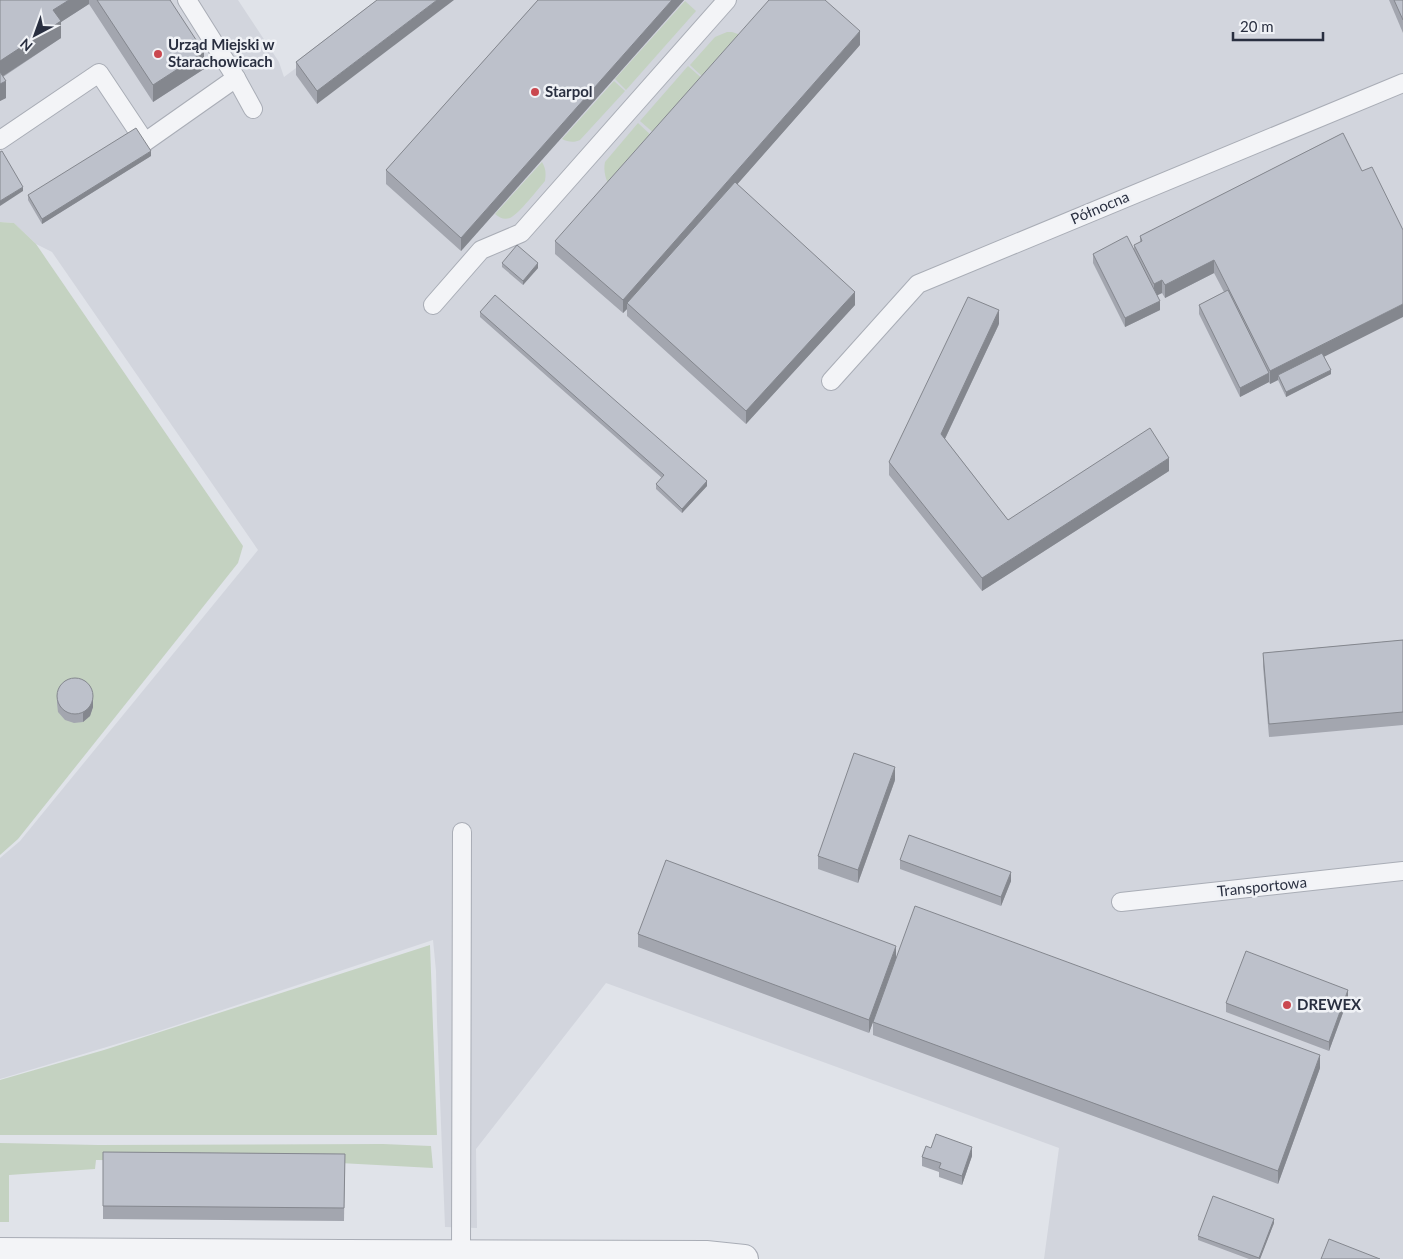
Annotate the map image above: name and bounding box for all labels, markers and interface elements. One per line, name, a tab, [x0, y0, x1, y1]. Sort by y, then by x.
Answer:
north arrow	[10, 10, 60, 60]
scale bar	[1233, 10, 1323, 42]
text: 20 m	[1240, 17, 1274, 35]
text: N	[16, 35, 36, 55]
place label: Urząd Miejski w Starachowicach	[168, 35, 275, 70]
marker: Urząd Miejski w Starachowicach	[152, 48, 164, 60]
place label: Starpol	[545, 82, 593, 100]
marker: Starpol	[529, 86, 541, 98]
street label: Północna	[1068, 187, 1131, 227]
street label: Transportowa	[1216, 872, 1308, 900]
place label: DREWEX	[1297, 995, 1362, 1013]
marker: DREWEX	[1281, 999, 1293, 1011]

